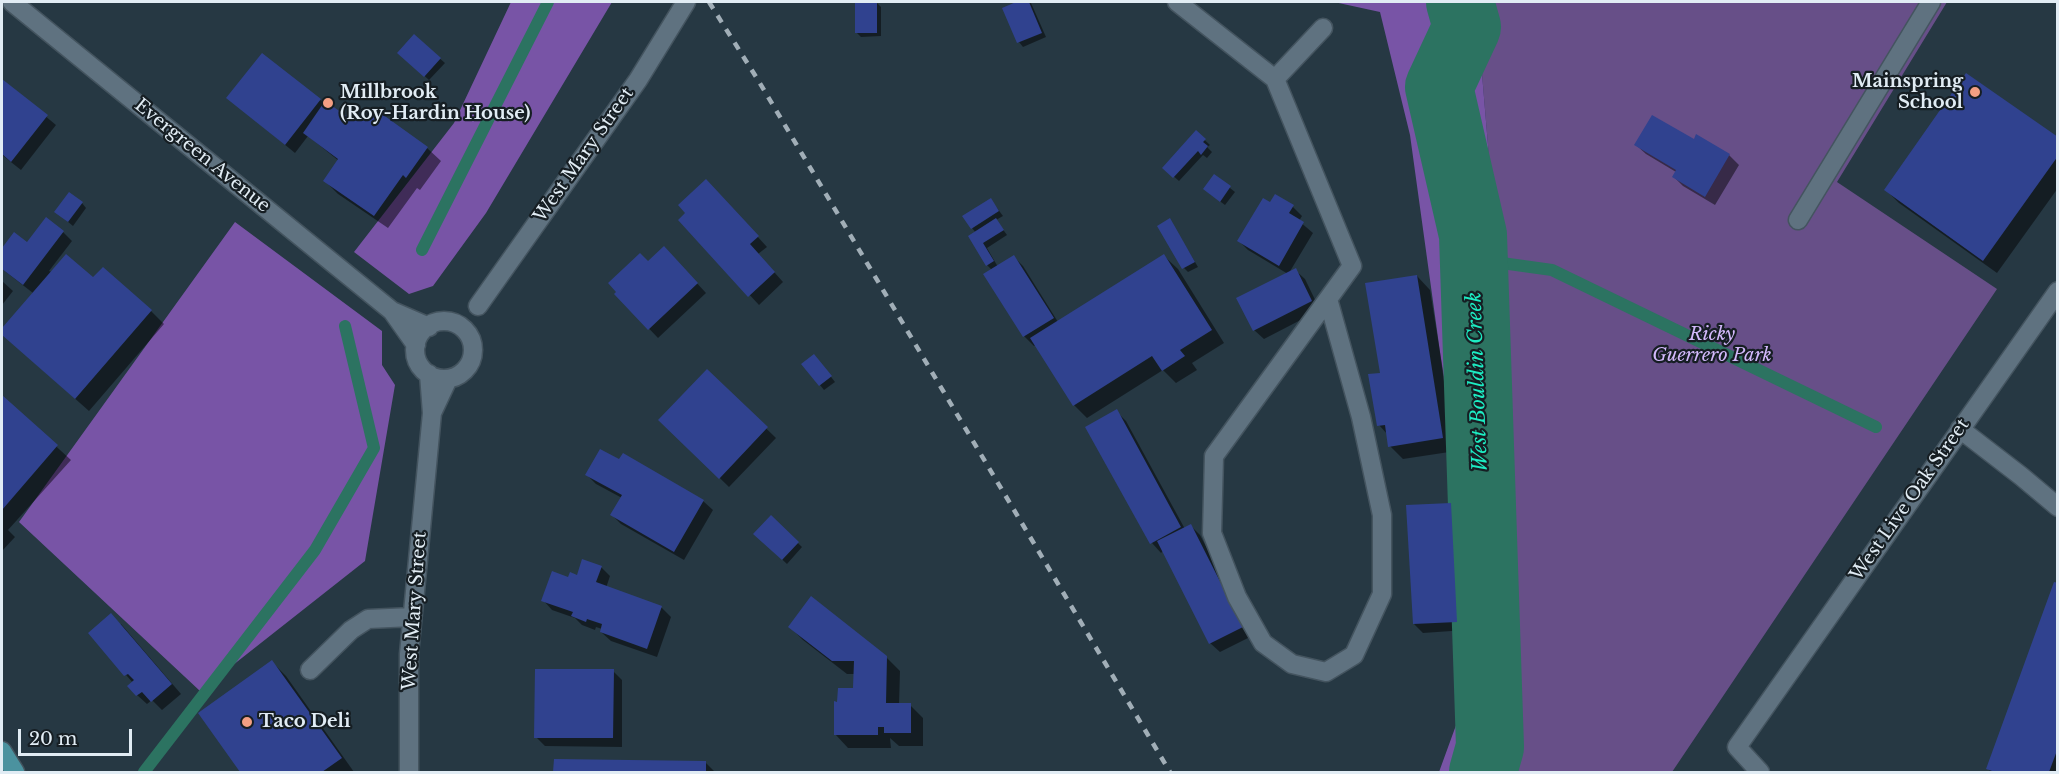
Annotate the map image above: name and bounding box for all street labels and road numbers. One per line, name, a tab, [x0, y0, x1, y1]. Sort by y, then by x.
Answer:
street label: West Mary Street	[529, 84, 639, 226]
street label: Evergreen Avenue	[130, 95, 274, 217]
street label: West Live Oak Street	[1846, 415, 1974, 585]
street label: West Mary Street	[399, 531, 431, 691]

